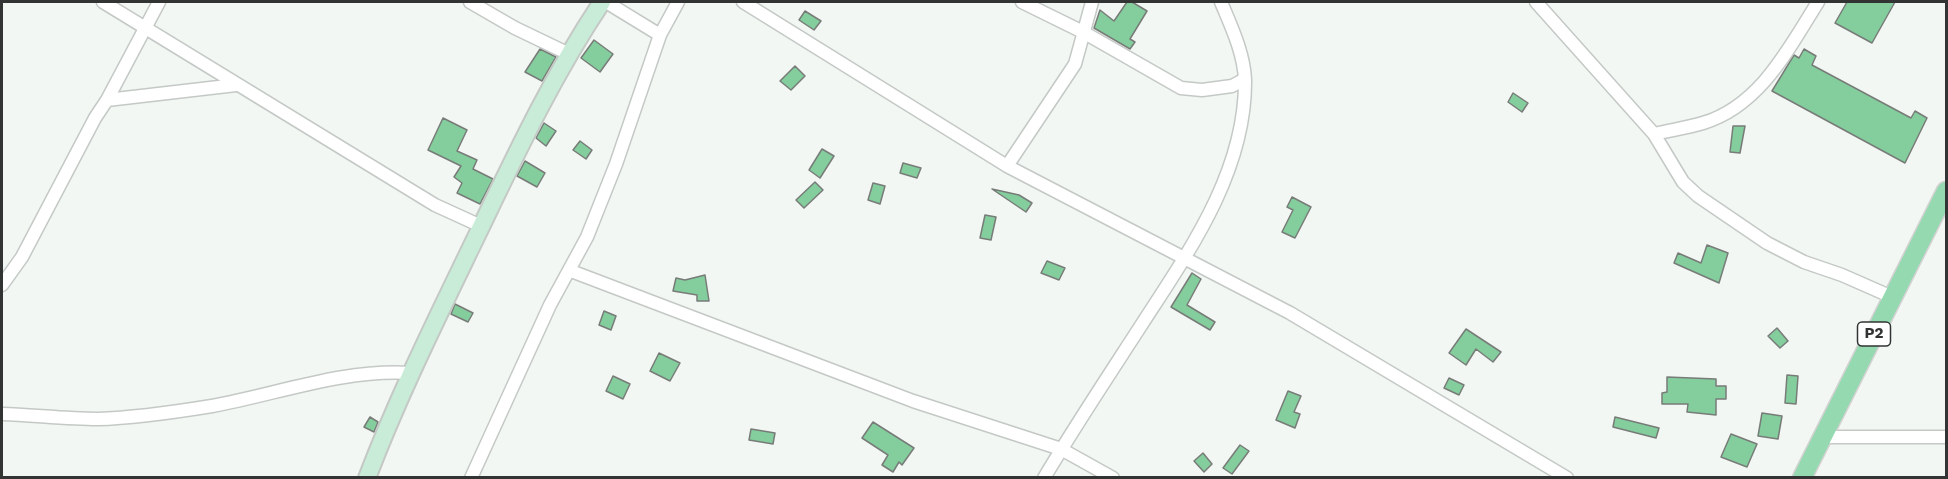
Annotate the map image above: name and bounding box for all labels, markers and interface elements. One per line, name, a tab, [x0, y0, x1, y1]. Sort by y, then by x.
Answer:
road number: P2	[1858, 322, 1890, 346]

